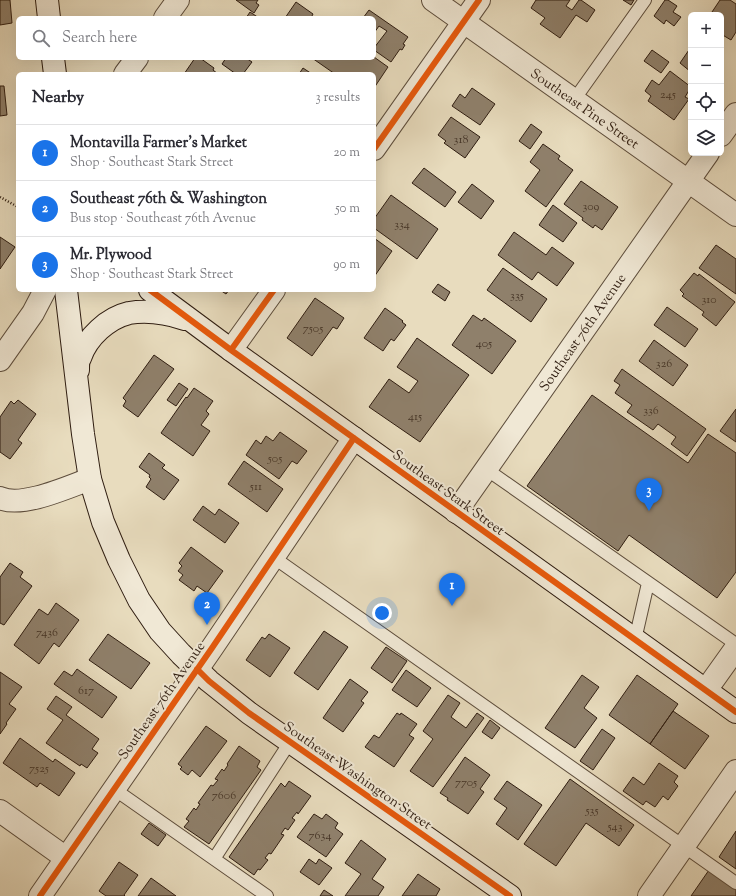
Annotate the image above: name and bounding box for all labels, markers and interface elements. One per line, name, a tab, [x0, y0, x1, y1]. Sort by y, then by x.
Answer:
map controls	[688, 12, 724, 156]
button: +	[688, 12, 724, 48]
search box	[16, 16, 376, 60]
icon: search	[30, 27, 52, 49]
text: Search here	[62, 28, 137, 49]
button: −	[688, 48, 724, 84]
street label: Southeast Pine Street	[525, 65, 642, 155]
button: locate	[688, 84, 724, 120]
text: Nearby	[32, 86, 84, 110]
house number: 245	[660, 86, 676, 104]
text: 3 results	[315, 89, 360, 107]
button: layers	[688, 120, 724, 156]
house number: 318	[454, 131, 468, 149]
text: Montavilla Farmer's Market	[70, 133, 247, 154]
text: 1	[43, 144, 47, 162]
text: 20 m	[334, 144, 360, 162]
text: Shop · Southeast Stark Street	[70, 154, 233, 172]
text: Southeast 76th & Washington	[70, 189, 267, 210]
house number: 309	[583, 198, 600, 216]
text: 2	[42, 200, 48, 218]
text: 50 m	[335, 200, 360, 218]
text: Bus stop · Southeast 76th Avenue	[70, 210, 256, 228]
house number: 334	[394, 216, 410, 234]
text: Mr. Plywood	[70, 245, 152, 266]
text: 3	[42, 256, 48, 274]
text: 90 m	[333, 256, 360, 274]
text: Shop · Southeast Stark Street	[70, 266, 233, 284]
street label: Southeast 76th Avenue	[535, 270, 632, 396]
house number: 335	[510, 287, 524, 305]
house number: 310	[701, 291, 717, 309]
house number: 7505	[303, 320, 323, 338]
house number: 405	[476, 335, 492, 353]
house number: 326	[656, 355, 672, 373]
house number: 336	[643, 402, 659, 420]
house number: 415	[408, 408, 422, 426]
street label: Southeast Stark Street	[388, 446, 508, 541]
house number: 505	[267, 450, 282, 468]
house number: 511	[249, 478, 262, 496]
pin: 3	[636, 478, 662, 511]
pin: 1	[439, 573, 465, 606]
pin: 2	[194, 592, 220, 625]
your location	[372, 603, 392, 623]
house number: 7436	[36, 624, 58, 642]
street label: Southeast 76th Avenue	[114, 638, 211, 764]
house number: 617	[78, 682, 94, 700]
street label: Southeast Washington Street	[279, 718, 435, 836]
house number: 7525	[29, 760, 49, 778]
house number: 7705	[455, 774, 477, 792]
house number: 7606	[212, 787, 236, 805]
house number: 535	[584, 802, 599, 820]
house number: 543	[606, 818, 623, 836]
house number: 7634	[309, 827, 331, 845]

